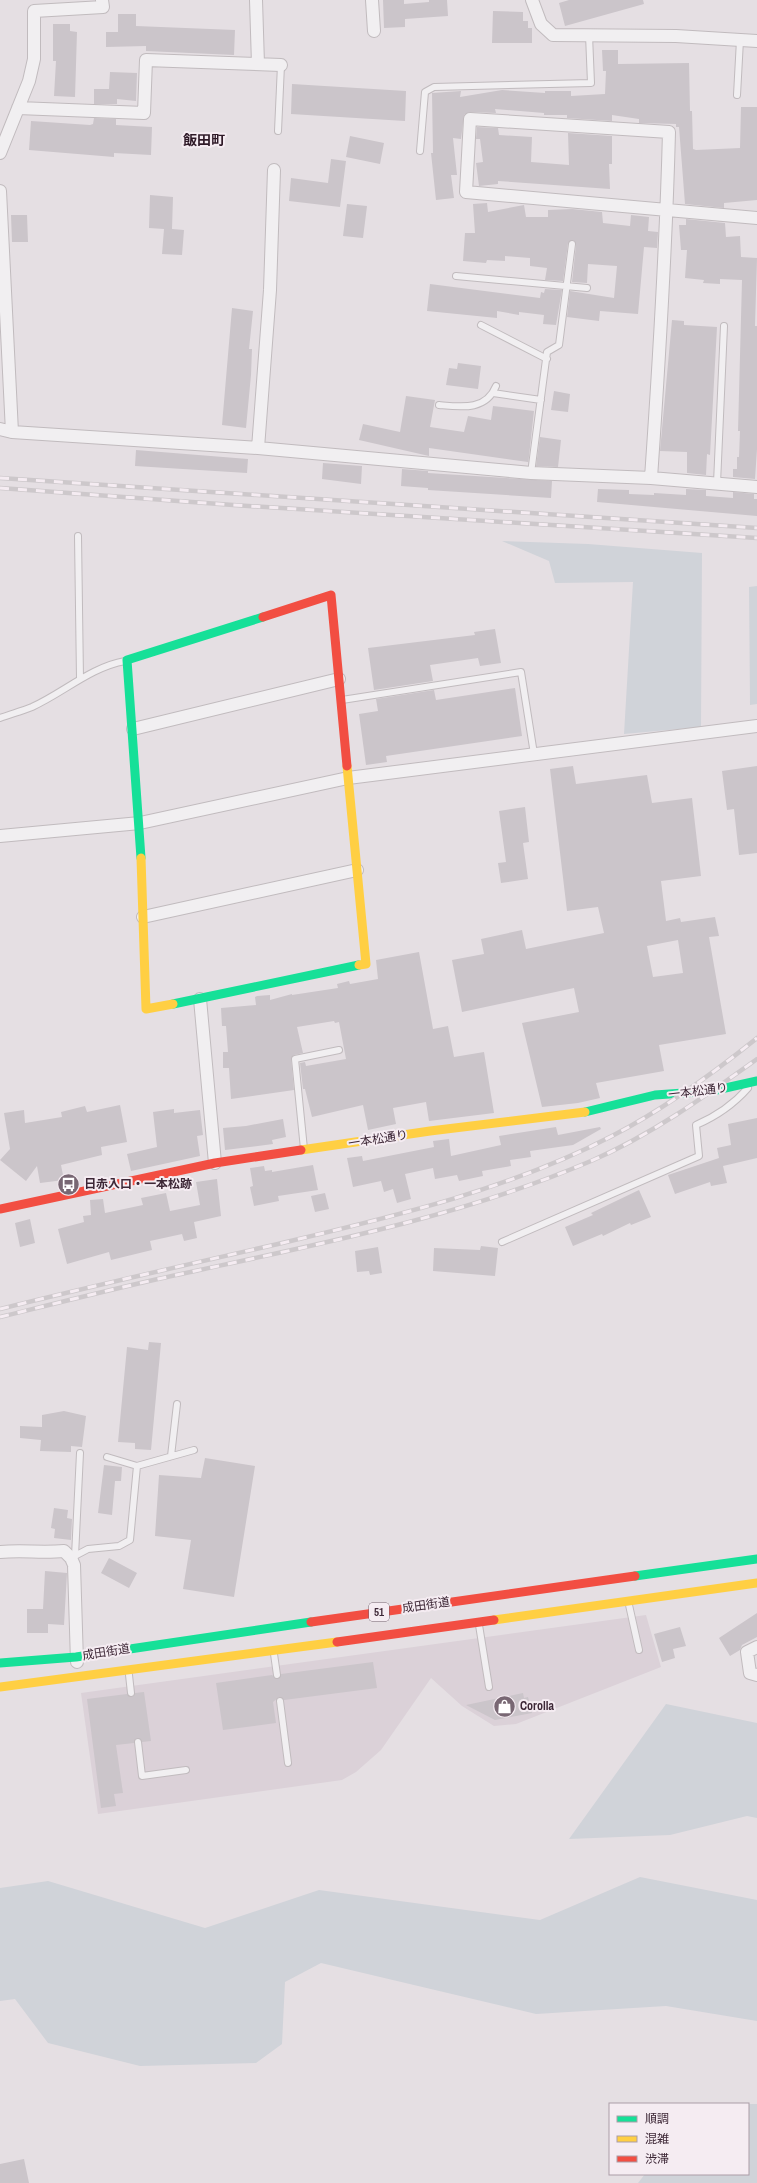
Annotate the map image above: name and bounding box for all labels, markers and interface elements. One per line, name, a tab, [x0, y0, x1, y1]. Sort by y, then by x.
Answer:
district label: 飯田町	[183, 131, 225, 149]
street label: 一本松通り	[667, 1079, 729, 1103]
street label: 一本松通り	[347, 1126, 409, 1152]
bus stop icon: 日赤入口・一本松跡	[55, 1171, 81, 1197]
place label: 日赤入口・一本松跡	[84, 1176, 192, 1192]
street label: 成田街道	[401, 1594, 451, 1616]
road number: 51	[369, 1603, 389, 1621]
street label: 成田街道	[81, 1640, 131, 1664]
shop icon: Corolla	[491, 1693, 517, 1719]
place label: Corolla	[520, 1698, 554, 1714]
legend	[609, 2103, 749, 2175]
text: 順調	[645, 2111, 669, 2127]
text: 混雑	[645, 2131, 669, 2147]
text: 渋滞	[645, 2151, 669, 2167]

